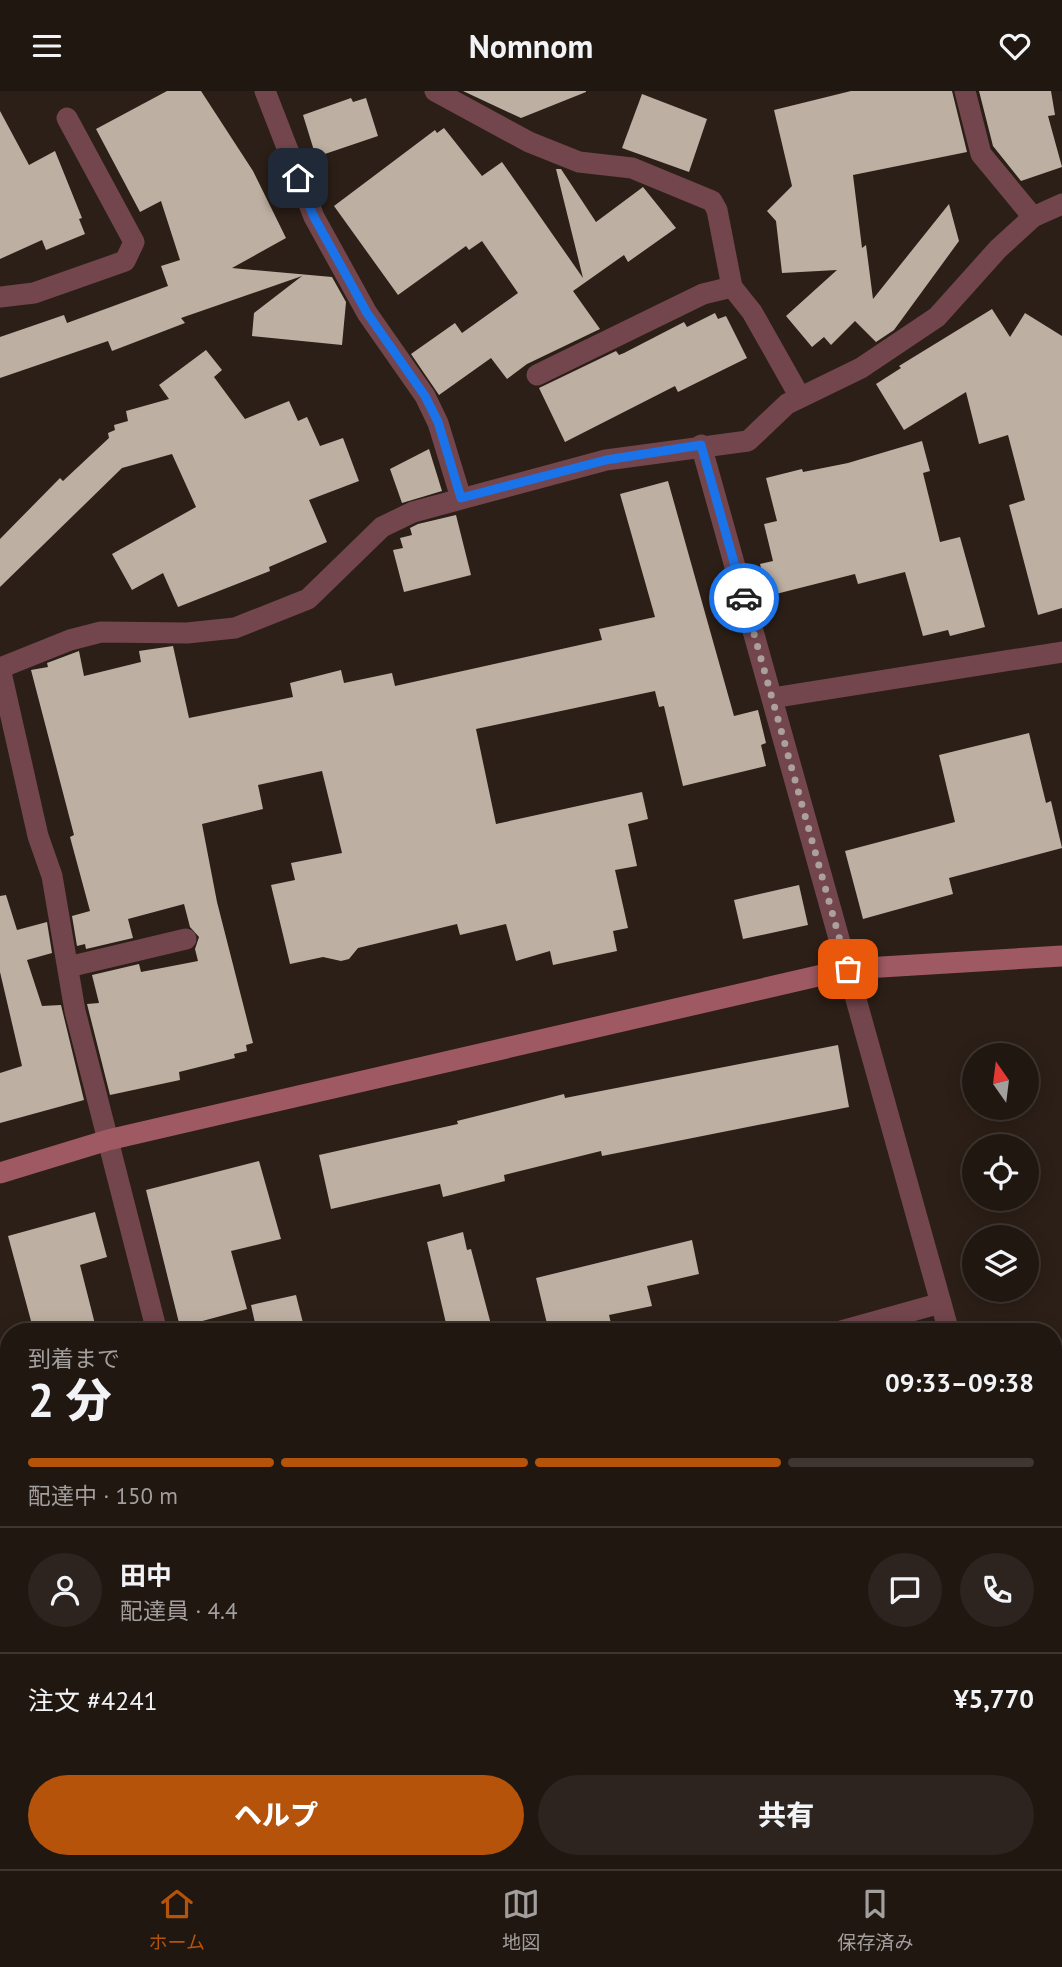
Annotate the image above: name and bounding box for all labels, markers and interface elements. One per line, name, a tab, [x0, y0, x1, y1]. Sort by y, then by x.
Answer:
text: Nomnom	[469, 25, 593, 67]
icon: menu	[28, 27, 66, 65]
icon: heart	[996, 27, 1034, 65]
pin	[268, 148, 328, 208]
icon: home	[279, 159, 317, 197]
courier	[709, 563, 779, 633]
icon: car	[725, 579, 763, 617]
pin	[818, 939, 878, 999]
icon: bag	[829, 950, 867, 988]
north arrow	[962, 1043, 1040, 1120]
map controls	[962, 1043, 1039, 1302]
button: locate	[962, 1134, 1039, 1211]
button: layers	[962, 1225, 1039, 1302]
text: 到着まで	[28, 1344, 120, 1373]
text: 09:33–09:38	[885, 1366, 1034, 1399]
text: 2 分	[28, 1370, 112, 1430]
text: 配達中 · 150 m	[28, 1481, 178, 1510]
button: person	[28, 1553, 102, 1627]
button: chat	[868, 1553, 942, 1627]
button: phone	[960, 1553, 1034, 1627]
text: 田中	[120, 1559, 172, 1592]
text: 配達員 · 4.4	[120, 1596, 237, 1625]
text: ¥5,770	[954, 1682, 1034, 1715]
text: 注文 #4241	[28, 1684, 158, 1717]
button: ヘルプ	[28, 1775, 524, 1855]
button: 共有	[538, 1775, 1034, 1855]
tab: ホーム	[149, 1885, 205, 1954]
tab: 地図	[502, 1885, 540, 1954]
tab: 保存済み	[837, 1885, 913, 1954]

